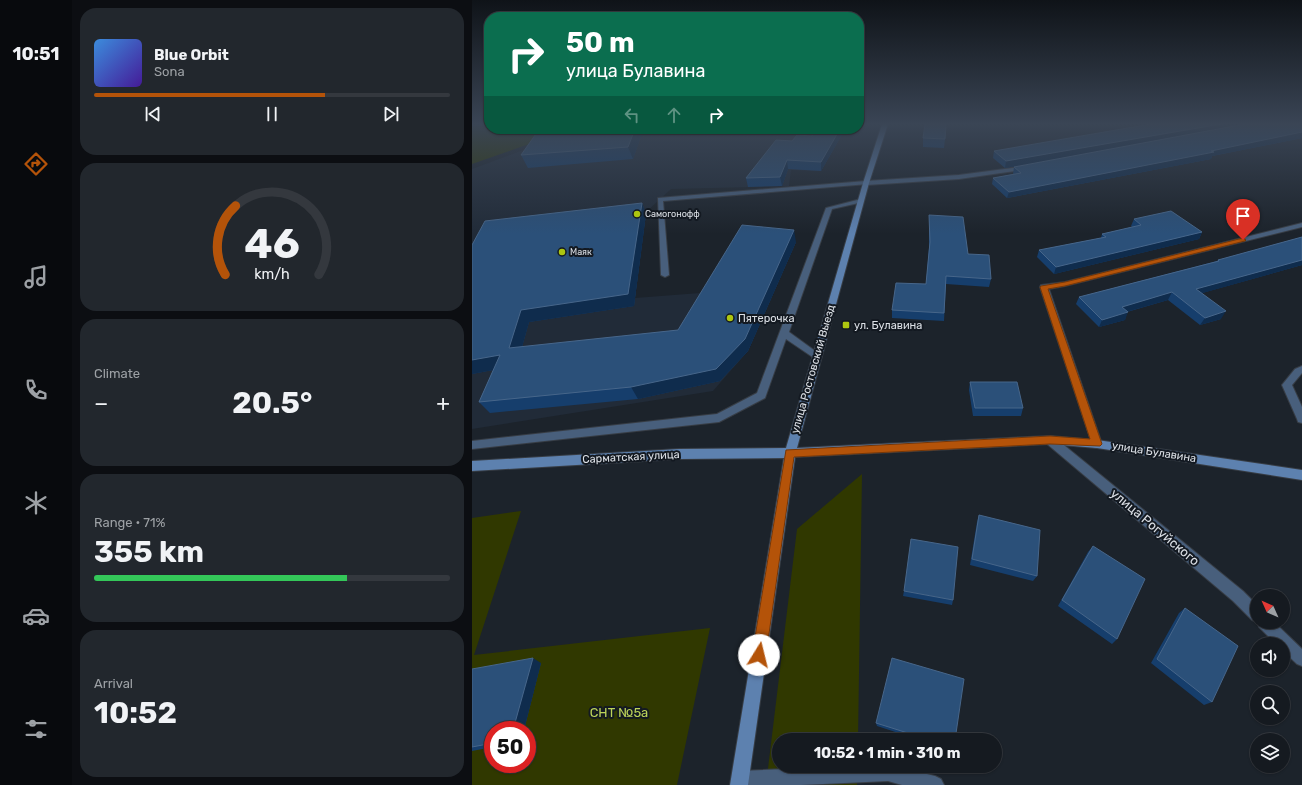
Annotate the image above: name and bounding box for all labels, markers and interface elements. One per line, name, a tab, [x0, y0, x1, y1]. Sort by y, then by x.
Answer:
text: 50 m	[566, 26, 635, 59]
icon: right	[500, 28, 552, 80]
text: 10:51	[13, 43, 59, 65]
text: Blue Orbit	[154, 46, 229, 64]
text: улица Булавина	[566, 60, 705, 82]
text: Sona	[154, 64, 185, 79]
icon: previous	[142, 103, 164, 125]
icon: pause	[261, 103, 283, 125]
icon: next	[380, 103, 402, 125]
icon: left	[621, 104, 643, 126]
icon: ahead	[663, 104, 685, 126]
icon: right	[705, 104, 727, 126]
icon: directions	[22, 150, 50, 178]
pin	[1226, 199, 1260, 240]
icon: arrive	[1232, 205, 1254, 227]
marker: Самогонофф	[632, 209, 642, 219]
place label: Самогонофф	[645, 209, 700, 219]
text: 46	[244, 219, 300, 268]
marker: Маяк	[557, 247, 567, 257]
place label: Маяк	[570, 247, 592, 257]
icon: music	[22, 263, 50, 291]
text: km/h	[254, 266, 290, 283]
street label: улица Ростовский Выезд	[788, 303, 838, 435]
place label: Пятерочка	[738, 312, 795, 325]
marker: Пятерочка	[725, 313, 735, 323]
place label: ул. Булавина	[854, 319, 922, 332]
marker: ул. Булавина	[841, 320, 851, 330]
text: Climate	[94, 366, 140, 381]
icon: phone	[22, 376, 50, 404]
text: 20.5°	[232, 385, 312, 421]
text: −	[94, 390, 108, 417]
text: +	[436, 390, 450, 417]
street label: улица Булавина	[1111, 439, 1197, 465]
street label: Сарматская улица	[582, 448, 680, 466]
street label: улица Рогуйского	[1108, 486, 1202, 568]
icon: climate	[22, 489, 50, 517]
text: Range · 71%	[94, 515, 165, 530]
text: 355 km	[94, 534, 204, 570]
north arrow	[1250, 589, 1290, 629]
map controls	[1250, 589, 1290, 773]
icon: car	[22, 602, 50, 630]
position arrow	[738, 634, 780, 676]
button: sound	[1250, 637, 1290, 677]
text: Arrival	[94, 676, 133, 691]
button: search	[1250, 685, 1290, 725]
text: 10:52	[94, 695, 177, 731]
park label: СНТ №5а	[590, 705, 648, 720]
icon: filters	[22, 715, 50, 743]
speed limit sign: 50	[484, 721, 536, 773]
button: layers	[1250, 733, 1290, 773]
text: 10:52 · 1 min · 310 m	[814, 744, 960, 762]

